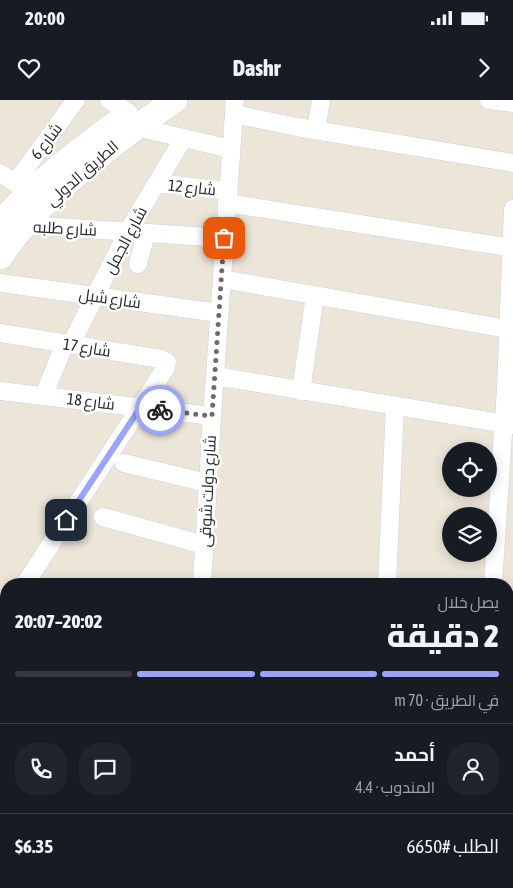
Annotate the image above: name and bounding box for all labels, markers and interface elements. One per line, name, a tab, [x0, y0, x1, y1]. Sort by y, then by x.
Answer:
text: 20:00	[25, 7, 65, 29]
icon: heart	[15, 54, 43, 82]
icon: forward	[470, 54, 498, 82]
text: Dashr	[233, 55, 280, 81]
street label: شارع 6	[27, 119, 68, 164]
street label: الطريق الدولي	[42, 137, 125, 213]
street label: شارع 12	[167, 176, 217, 201]
street label: شارع الجمل	[100, 203, 153, 278]
street label: شارع طلبه	[32, 217, 97, 242]
pin	[203, 217, 245, 259]
icon: bag	[210, 224, 238, 252]
street label: شارع شبل	[77, 285, 142, 314]
street label: شارع 17	[61, 334, 112, 363]
courier	[135, 385, 185, 435]
street label: شارع 18	[66, 389, 116, 416]
icon: bike	[146, 396, 174, 424]
street label: شارع دولت شوقى	[195, 434, 222, 548]
map controls	[442, 442, 497, 562]
button: locate	[442, 442, 497, 497]
pin	[45, 499, 87, 541]
icon: home	[52, 506, 80, 534]
button: layers	[442, 507, 497, 562]
text: يصل خلال	[437, 593, 499, 611]
text: 20:02–20:07	[15, 610, 102, 632]
text: 2 دقيقة	[387, 617, 499, 654]
text: في الطريق · 70 m	[394, 691, 499, 709]
button: phone	[15, 743, 67, 795]
button: chat	[79, 743, 131, 795]
text: أحمد	[394, 743, 435, 765]
button: person	[447, 743, 499, 795]
text: المندوب · 4.4	[355, 778, 435, 796]
text: $6.35	[15, 835, 53, 857]
text: الطلب #6650	[406, 835, 499, 857]

